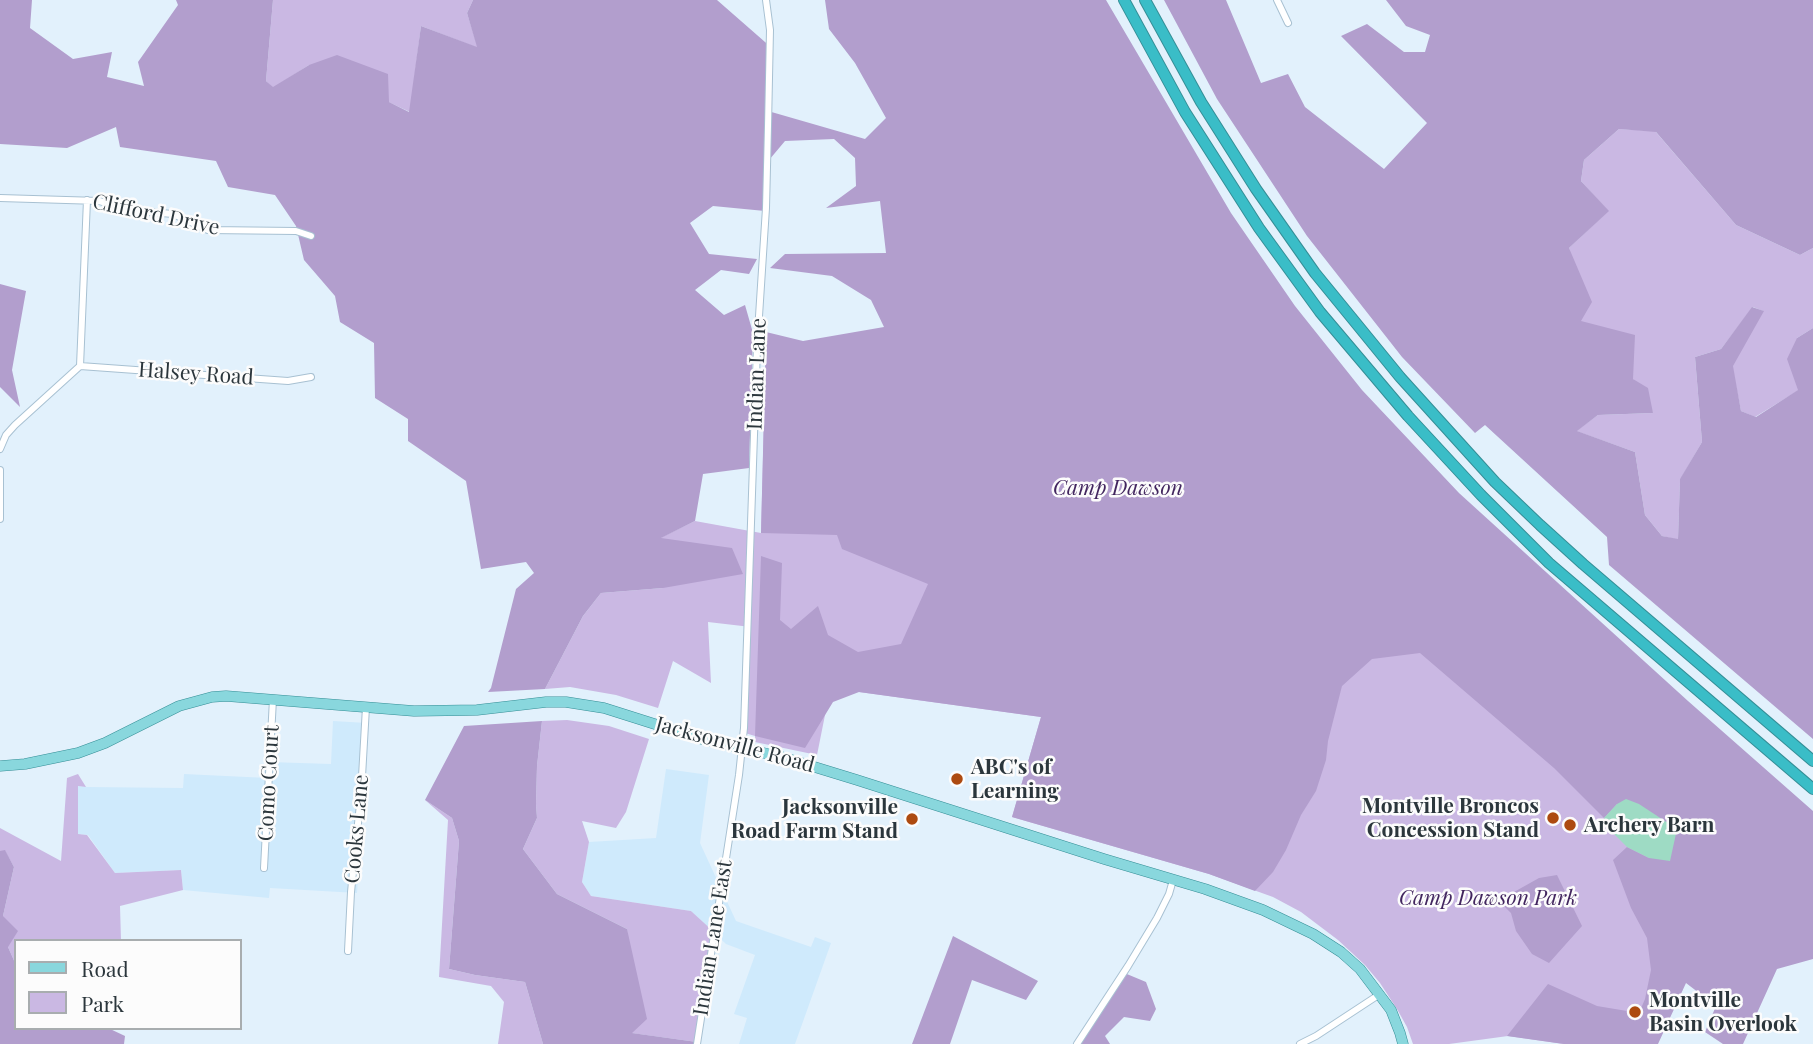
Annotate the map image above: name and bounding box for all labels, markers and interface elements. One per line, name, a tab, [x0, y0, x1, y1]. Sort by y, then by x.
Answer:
street label: Clifford Drive	[90, 189, 222, 241]
street label: Indian Lane	[742, 317, 772, 431]
street label: Halsey Road	[137, 357, 255, 391]
park label: Camp Dawson	[1053, 475, 1183, 501]
street label: Jacksonville Road	[653, 712, 817, 778]
street label: Como Court	[253, 724, 285, 842]
place label: ABC's of Learning	[971, 754, 1059, 804]
marker: ABC's of Learning	[949, 771, 965, 787]
street label: Cooks Lane	[340, 773, 374, 885]
place label: Montville Broncos Concession Stand	[1362, 793, 1539, 843]
place label: Jacksonville Road Farm Stand	[731, 794, 898, 844]
marker: Montville Broncos Concession Stand	[1545, 810, 1561, 826]
marker: Jacksonville Road Farm Stand	[904, 811, 920, 827]
place label: Archery Barn	[1584, 812, 1714, 838]
marker: Archery Barn	[1562, 817, 1578, 833]
street label: Indian Lane East	[688, 858, 738, 1018]
park label: Camp Dawson Park	[1399, 885, 1577, 911]
legend	[14, 939, 242, 1030]
text: Road	[81, 954, 129, 982]
place label: Montville Basin Overlook	[1649, 987, 1797, 1037]
text: Park	[81, 989, 124, 1017]
marker: Montville Basin Overlook	[1627, 1004, 1643, 1020]

